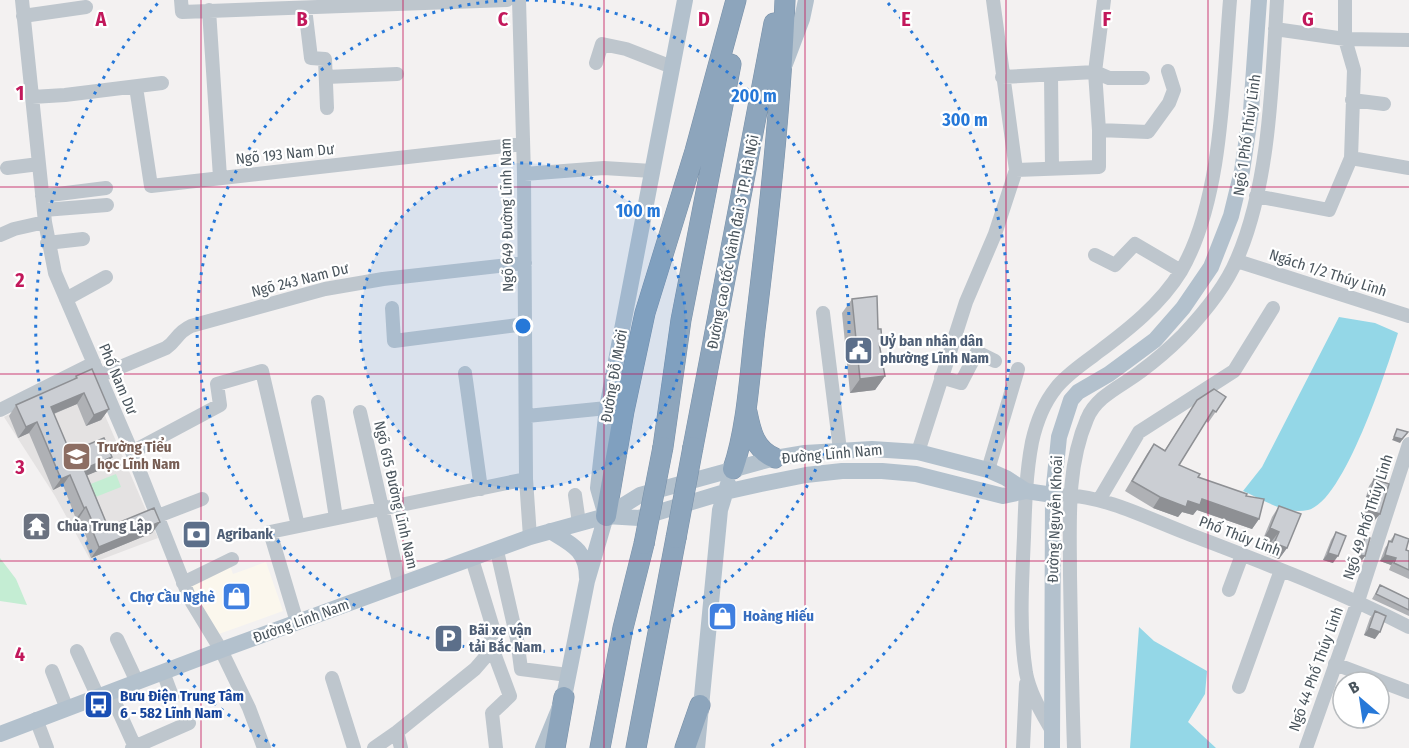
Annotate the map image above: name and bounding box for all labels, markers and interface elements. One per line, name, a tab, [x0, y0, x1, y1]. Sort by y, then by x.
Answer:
text: A	[95, 7, 108, 31]
text: B	[296, 7, 308, 31]
text: C	[498, 7, 509, 31]
text: D	[698, 7, 710, 31]
text: E	[901, 7, 911, 31]
text: F	[1103, 7, 1112, 31]
text: G	[1302, 7, 1314, 31]
street label: Ngõ 1 Phố Thúy Lĩnh	[1230, 73, 1264, 197]
text: 1	[16, 81, 24, 105]
text: 200 m	[730, 85, 777, 107]
text: 300 m	[941, 109, 988, 131]
street label: Đường cao tốc Vành đai 3 TP. Hà Nội	[703, 133, 763, 351]
street label: Ngõ 649 Đường Lĩnh Nam	[497, 138, 517, 292]
street label: Ngõ 193 Nam Dư	[235, 140, 336, 168]
text: 100 m	[616, 200, 660, 222]
street label: Ngách 1/2 Thúy Lĩnh	[1267, 246, 1389, 300]
street label: Ngõ 243 Nam Dư	[250, 259, 351, 301]
text: 2	[14, 268, 25, 292]
centre of rings	[513, 316, 533, 336]
street label: Đường Đỗ Mười	[597, 328, 631, 424]
place label: Uỷ ban nhân dân phường Lĩnh Nam	[880, 332, 989, 367]
public building icon: Uỷ ban nhân dân phường Lĩnh Nam	[843, 334, 875, 366]
street label: Phố Nam Dư	[95, 341, 141, 418]
street label: Ngõ 615 Đường Lĩnh Nam	[370, 419, 422, 571]
place label: Trường Tiểu học Lĩnh Nam	[97, 437, 180, 473]
school or university icon: Trường Tiểu học Lĩnh Nam	[60, 440, 92, 472]
street label: Đường Lĩnh Nam	[781, 441, 883, 467]
street label: Ngõ 49 Phố Thúy Lĩnh	[1339, 452, 1397, 582]
text: 3	[14, 455, 25, 479]
street label: Đường Nguyễn Khoái	[1044, 455, 1066, 583]
temple icon: Chùa Trung Lập	[20, 510, 52, 542]
street label: Phố Thúy Lĩnh	[1197, 512, 1283, 560]
place label: Chùa Trung Lập	[57, 517, 152, 535]
bank icon: Agribank	[180, 518, 212, 550]
place label: Agribank	[216, 525, 273, 543]
shop icon: Chợ Cầu Nghè	[220, 581, 252, 613]
place label: Chợ Cầu Nghè	[130, 588, 215, 606]
street label: Đường Lĩnh Nam	[250, 595, 352, 647]
shop icon: Hoàng Hiếu	[706, 600, 738, 632]
street label: Ngõ 44 Phố Thúy Lĩnh	[1285, 604, 1347, 734]
place label: Hoàng Hiếu	[743, 607, 814, 625]
place label: Bãi xe vận tải Bắc Nam	[469, 621, 542, 656]
parking icon: Bãi xe vận tải Bắc Nam	[432, 623, 464, 655]
text: 4	[15, 642, 25, 666]
north arrow	[1331, 670, 1391, 730]
text: B	[1345, 677, 1363, 698]
place label: Bưu Điện Trung Tâm 6 - 582 Lĩnh Nam	[120, 687, 244, 722]
bus stop icon: Bưu Điện Trung Tâm 6 - 582 Lĩnh Nam	[83, 689, 115, 721]

